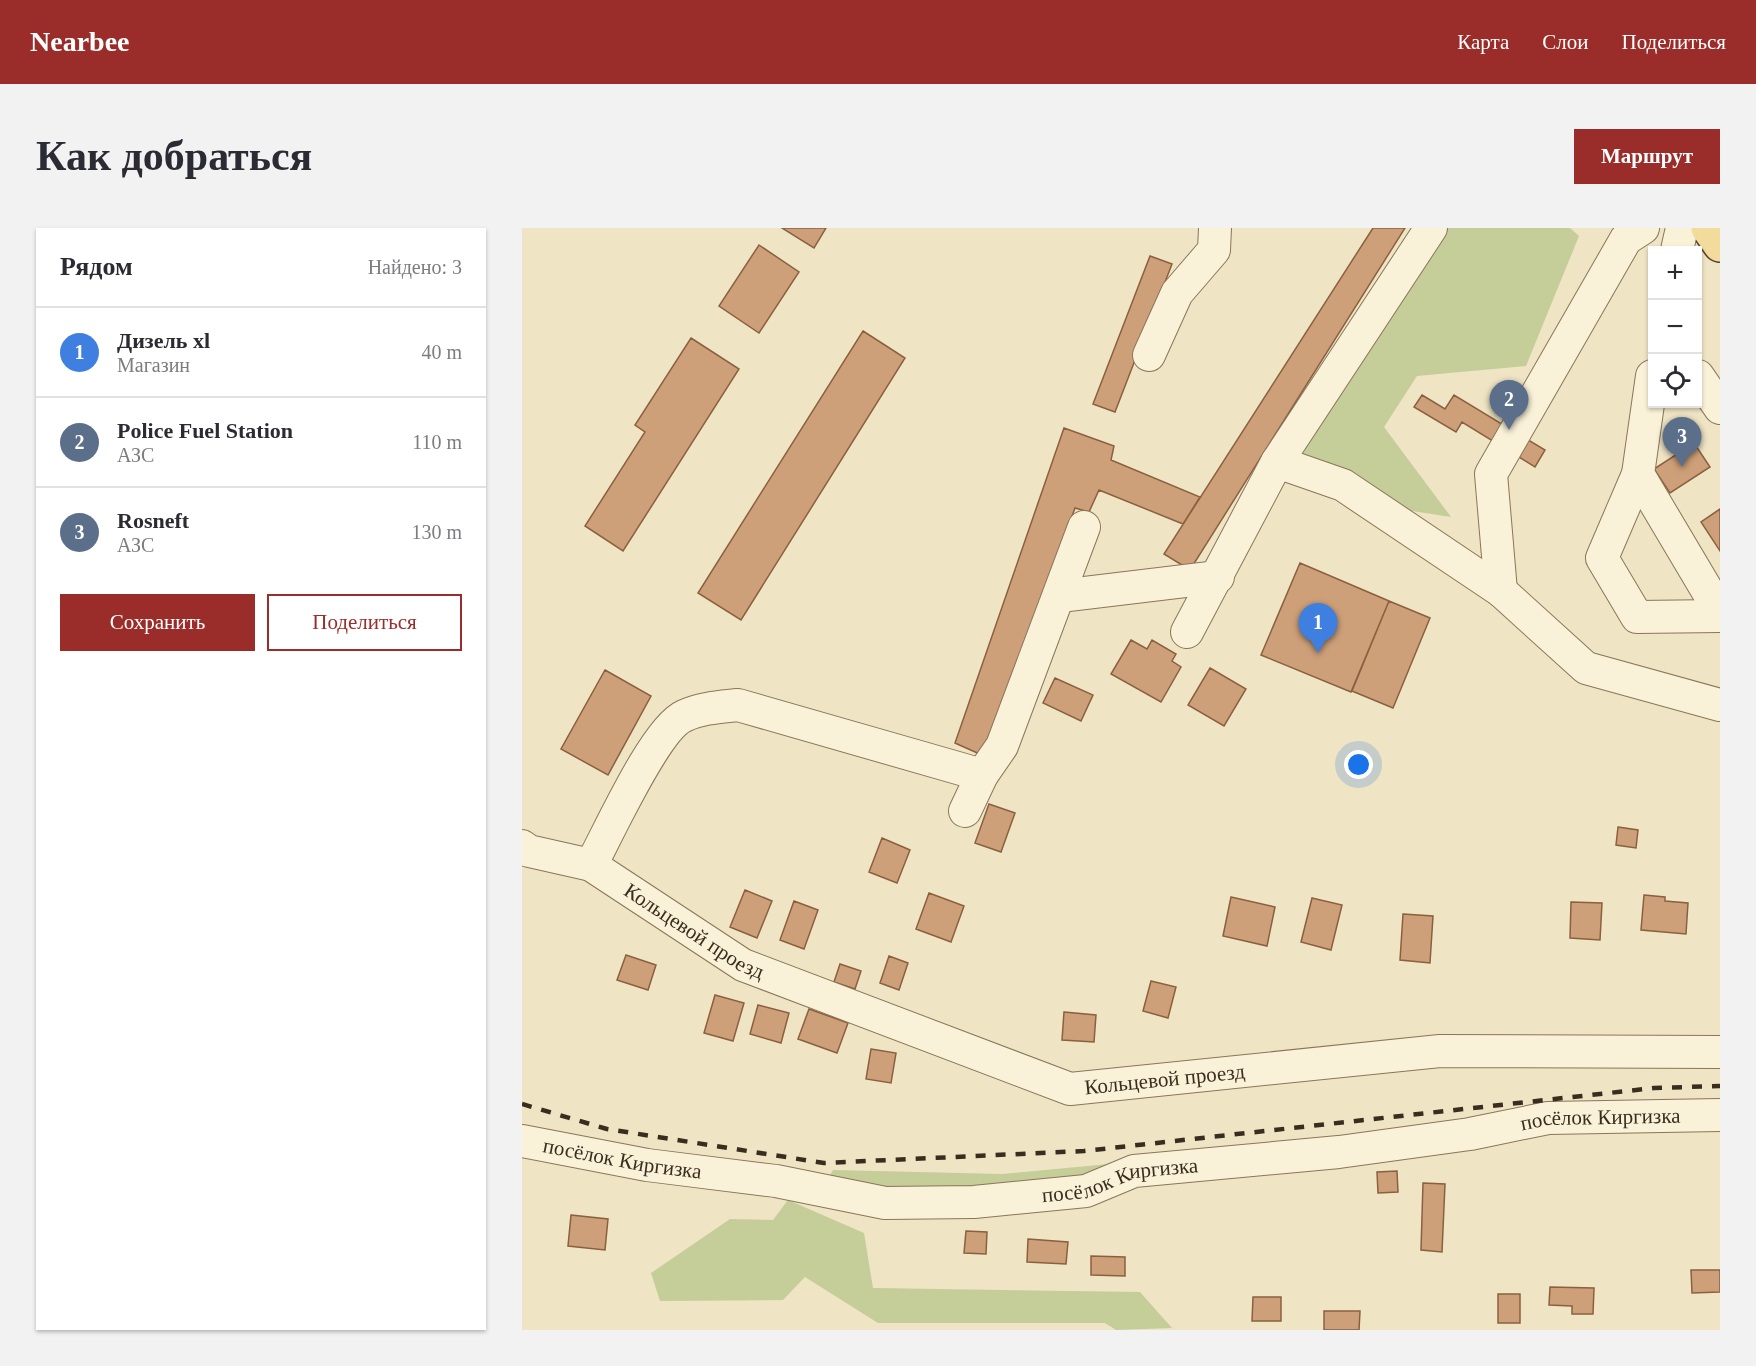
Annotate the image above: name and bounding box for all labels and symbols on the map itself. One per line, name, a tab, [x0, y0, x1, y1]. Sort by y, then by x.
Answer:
pin: 2	[1490, 380, 1528, 430]
pin: 3	[1662, 418, 1702, 467]
pin: 1	[1298, 604, 1338, 653]
your location	[1344, 750, 1373, 779]
street label: Кольцевой проезд	[620, 878, 768, 984]
street label: Кольцевой проезд	[1083, 1059, 1246, 1099]
street label: посёлок Киргизка	[1518, 1104, 1681, 1135]
street label: посёлок Киргизка	[541, 1133, 704, 1184]
street label: посёлок Киргизка	[1041, 1153, 1200, 1207]

